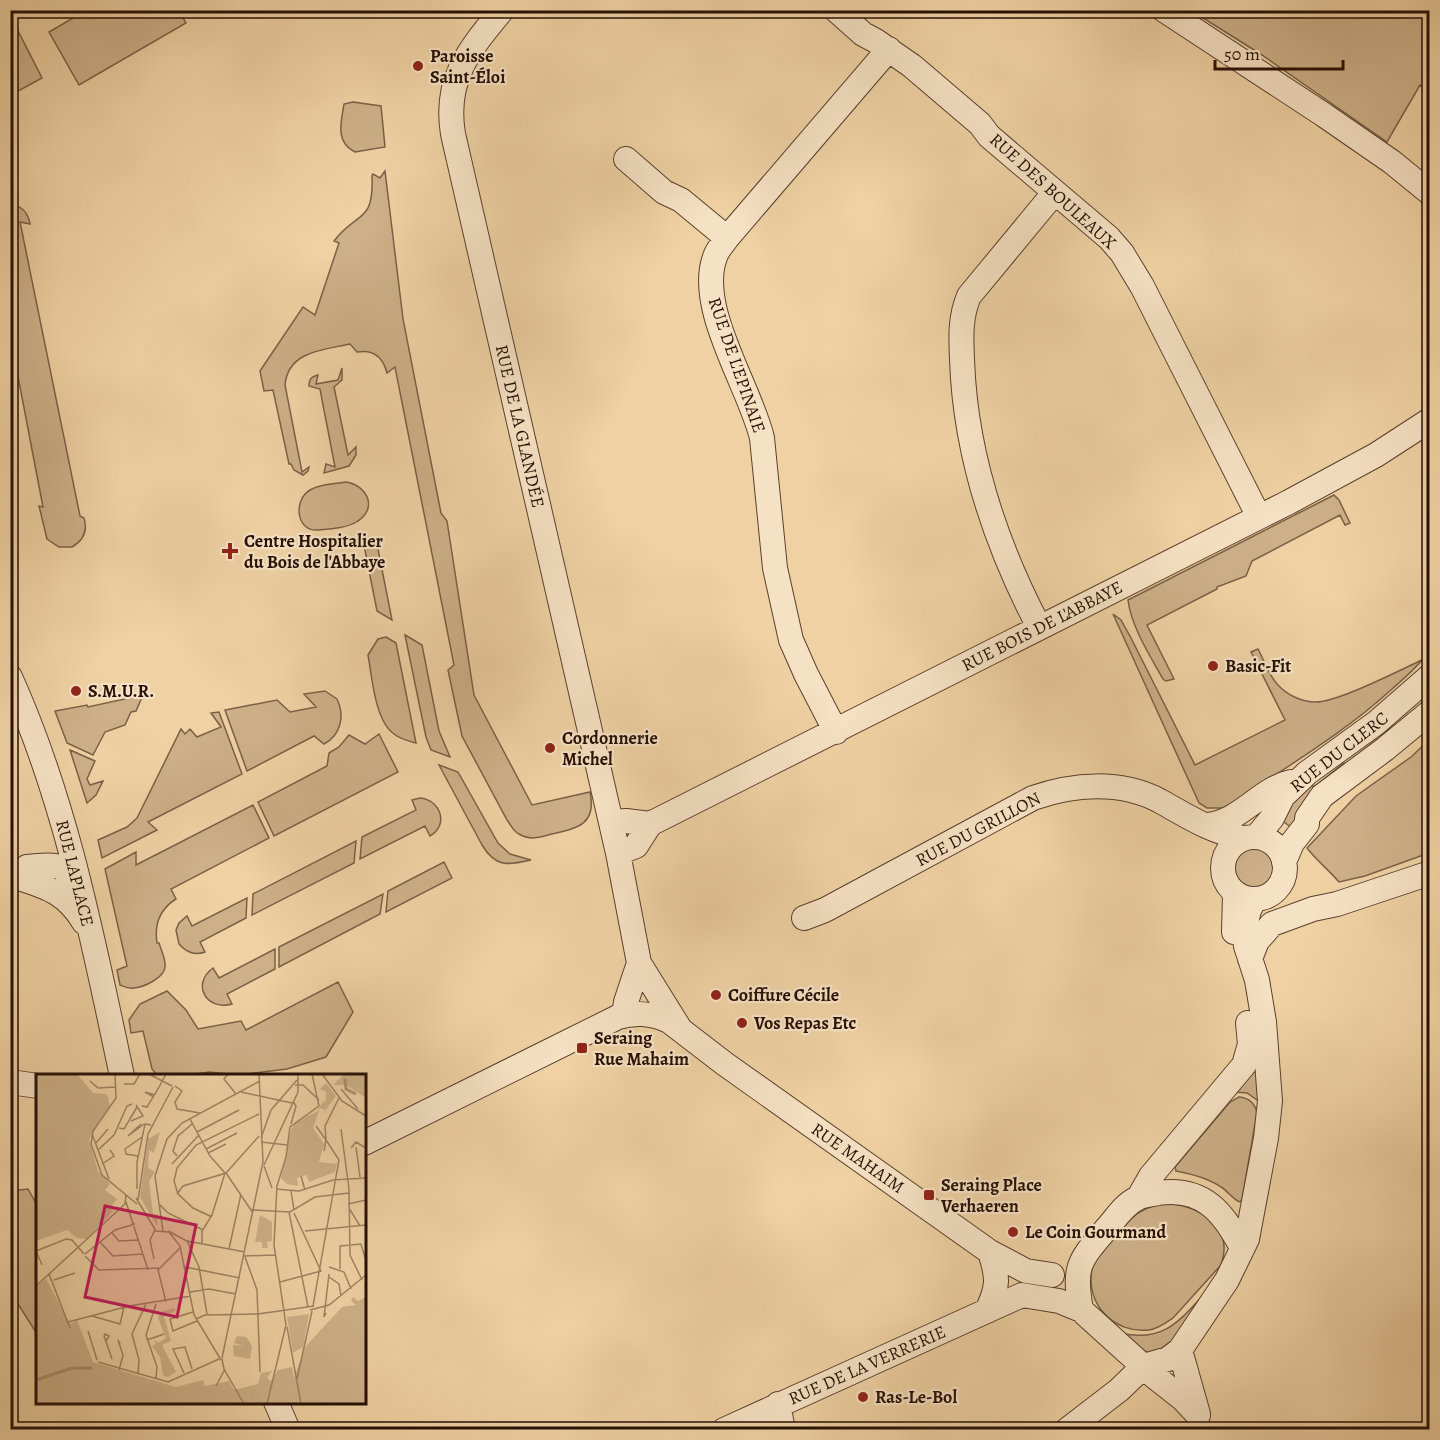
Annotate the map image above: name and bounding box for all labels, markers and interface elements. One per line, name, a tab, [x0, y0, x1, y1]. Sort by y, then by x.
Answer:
scale bar	[1215, 33, 1342, 71]
text: 50 m	[1224, 42, 1260, 66]
place label: Paroisse Saint-Éloi	[430, 44, 505, 89]
marker: Paroisse Saint-Éloi	[411, 59, 425, 73]
street label: RUE DES BOULEAUX	[984, 128, 1122, 254]
street label: RUE DE L'EPINAIE	[703, 294, 771, 436]
street label: RUE DE LA GLANDÉE	[490, 342, 550, 510]
place label: Centre Hospitalier du Bois de l'Abbaye	[244, 529, 385, 574]
marker: Centre Hospitalier du Bois de l'Abbaye	[221, 542, 239, 560]
street label: RUE BOIS DE L'ABBAYE	[957, 575, 1127, 677]
place label: Basic-Fit	[1225, 654, 1291, 678]
marker: Basic-Fit	[1206, 659, 1220, 673]
place label: S.M.U.R.	[88, 679, 154, 703]
marker: S.M.U.R.	[69, 684, 83, 698]
street label: RUE DU CLERC	[1285, 706, 1393, 798]
place label: Cordonnerie Michel	[562, 726, 658, 771]
marker: Cordonnerie Michel	[543, 741, 557, 755]
street label: RUE DU GRILLON	[911, 786, 1045, 872]
street label: RUE LAPLACE	[50, 817, 100, 929]
place label: Coiffure Cécile	[728, 983, 839, 1007]
marker: Coiffure Cécile	[709, 988, 723, 1002]
place label: Vos Repas Etc	[753, 1011, 857, 1035]
marker: Vos Repas Etc	[735, 1016, 749, 1030]
place label: Seraing Rue Mahaim	[594, 1026, 689, 1071]
marker: Seraing Rue Mahaim	[575, 1041, 589, 1055]
inset map	[36, 1074, 366, 1404]
street label: RUE MAHAIM	[807, 1117, 909, 1199]
place label: Seraing Place Verhaeren	[940, 1173, 1042, 1218]
marker: Seraing Place Verhaeren	[922, 1188, 936, 1202]
place label: Le Coin Gourmand	[1025, 1220, 1166, 1244]
marker: Le Coin Gourmand	[1006, 1225, 1020, 1239]
street label: RUE DE LA VERRERIE	[784, 1319, 950, 1411]
place label: Ras-Le-Bol	[875, 1385, 957, 1409]
marker: Ras-Le-Bol	[856, 1390, 870, 1404]

